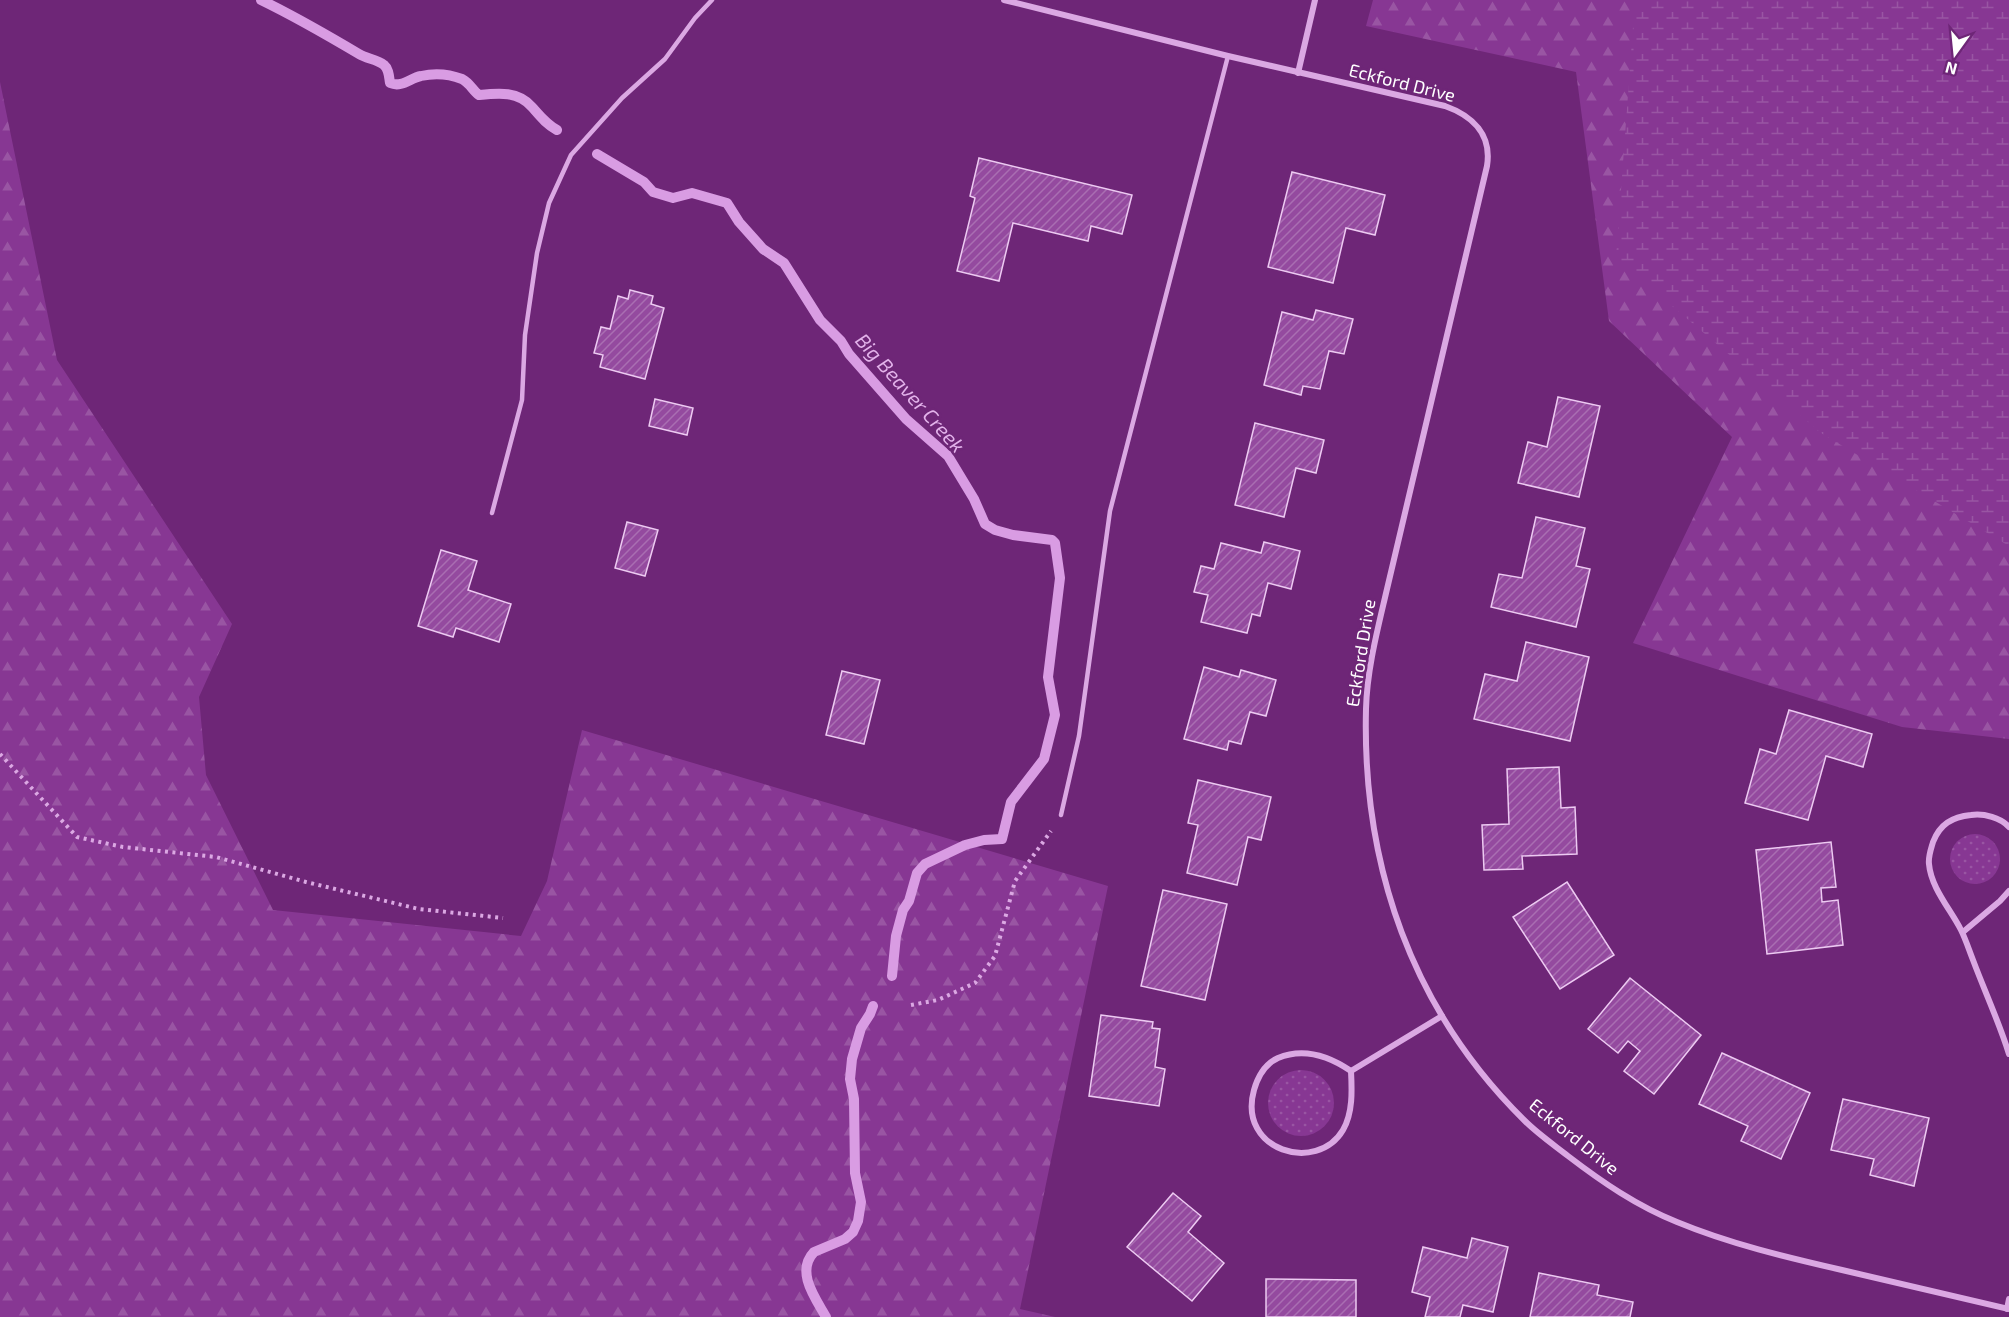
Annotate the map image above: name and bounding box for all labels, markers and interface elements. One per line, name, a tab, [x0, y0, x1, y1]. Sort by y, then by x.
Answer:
north arrow	[1925, 24, 1985, 84]
street label: Eckford Drive	[1347, 58, 1458, 106]
text: N	[1943, 58, 1959, 80]
water label: Big Beaver Creek	[851, 328, 971, 457]
street label: Eckford Drive	[1341, 597, 1379, 708]
street label: Eckford Drive	[1525, 1093, 1624, 1179]

